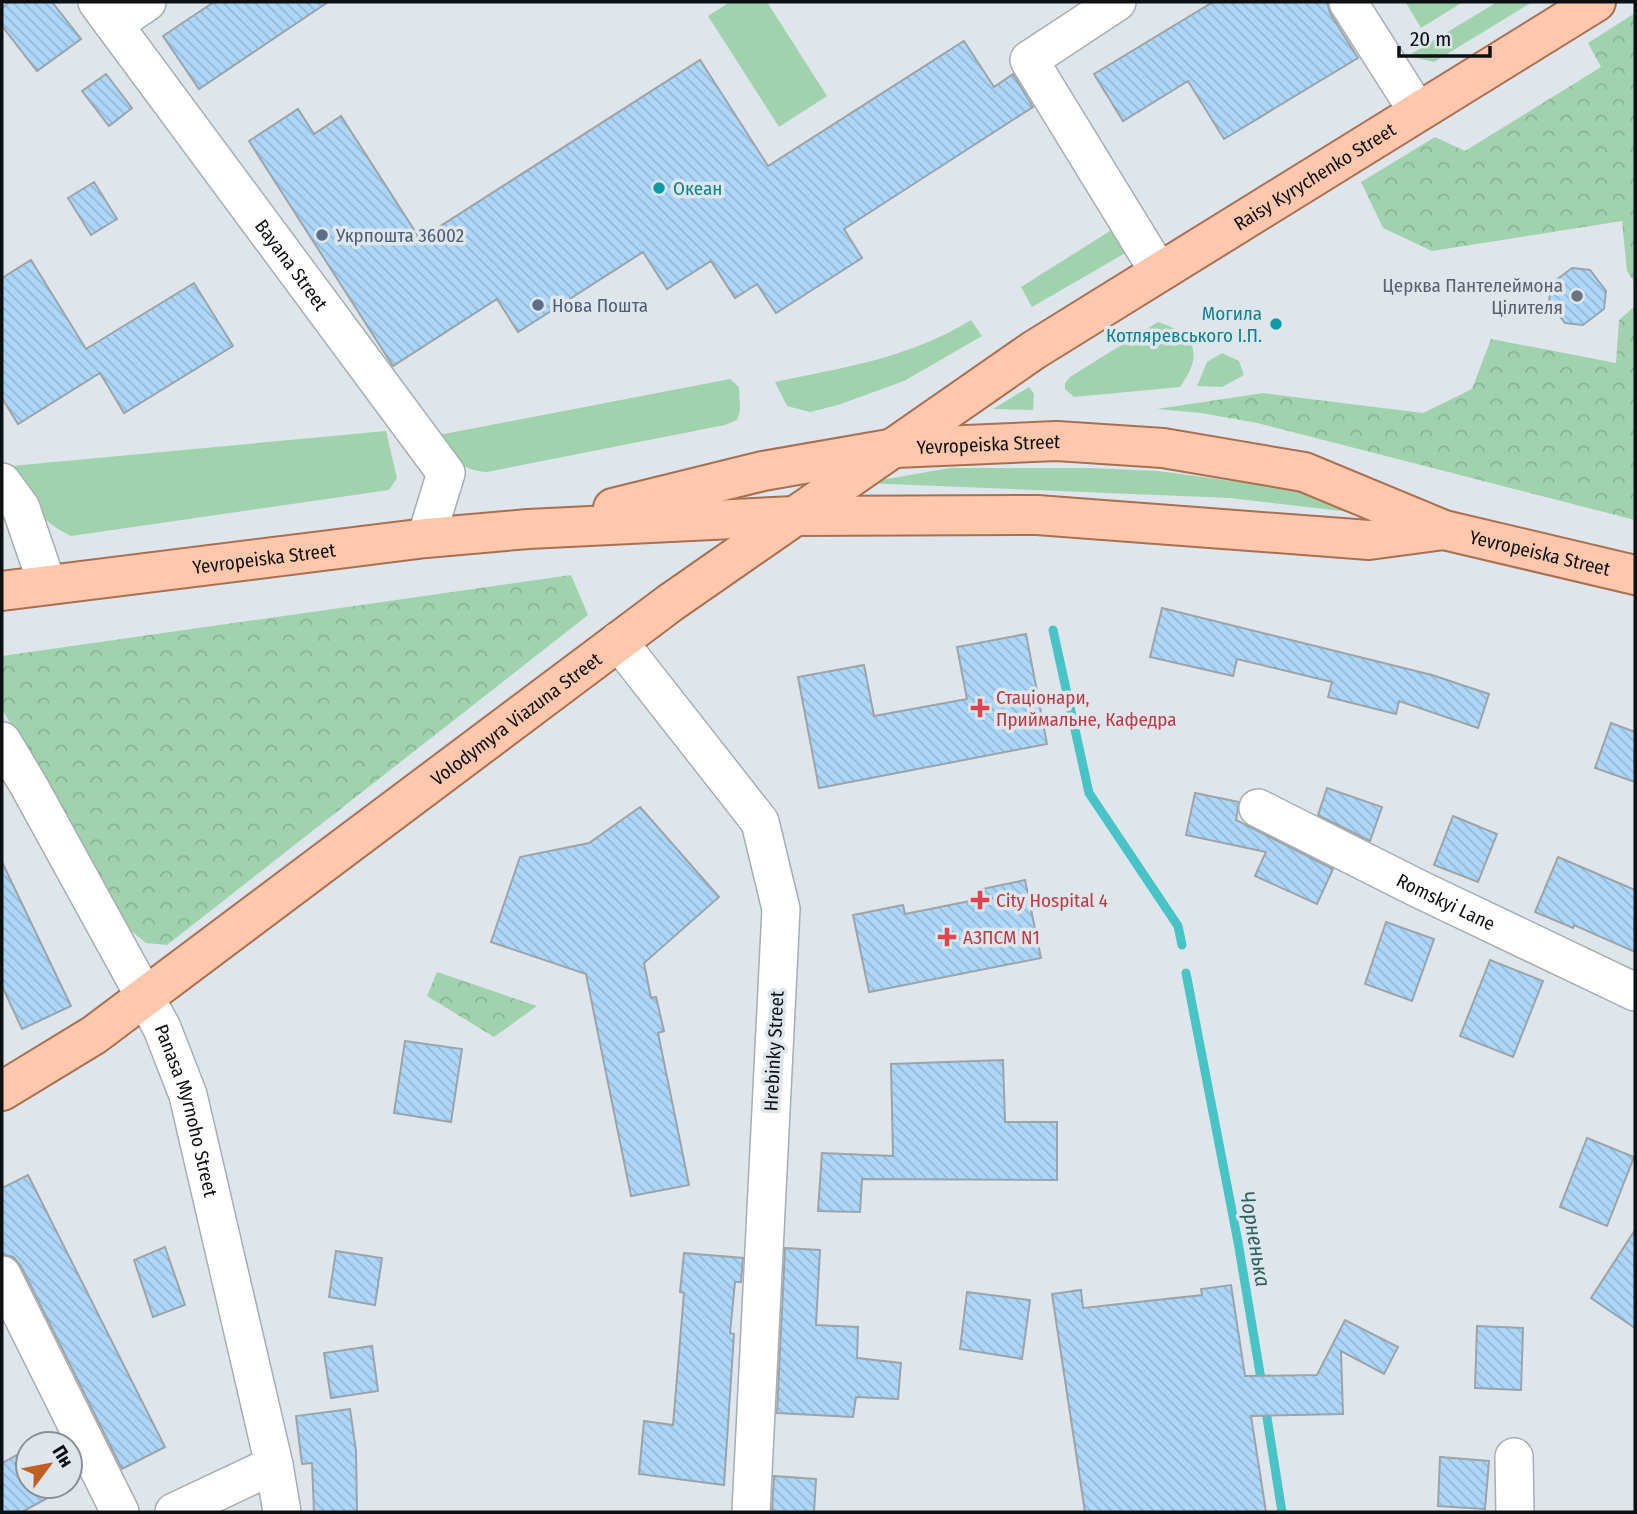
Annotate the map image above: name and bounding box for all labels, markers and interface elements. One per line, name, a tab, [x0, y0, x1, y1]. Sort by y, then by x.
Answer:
scale bar	[1399, 14, 1490, 58]
text: 20 m	[1410, 26, 1451, 52]
street label: Raisy Kyrychenko Street	[1229, 117, 1400, 235]
place label: Океан	[673, 177, 722, 200]
marker: Океан	[651, 180, 667, 196]
street label: Bayana Street	[250, 215, 333, 315]
place label: Укрпошта 36002	[335, 224, 464, 247]
marker: Укрпошта 36002	[314, 227, 330, 243]
place label: Церква Пантелеймона Цілителя	[1382, 274, 1563, 319]
marker: Церква Пантелеймона Цілителя	[1569, 288, 1585, 304]
place label: Нова Пошта	[552, 294, 648, 317]
marker: Нова Пошта	[530, 297, 546, 313]
place label: Могила Котляревського І.П.	[1106, 302, 1262, 347]
marker: Могила Котляревського І.П.	[1268, 316, 1284, 332]
street label: Yevropeiska Street	[916, 429, 1062, 459]
street label: Yevropeiska Street	[1467, 525, 1613, 580]
street label: Yevropeiska Street	[191, 538, 337, 579]
street label: Volodymyra Viazuna Street	[426, 647, 606, 790]
place label: Стаціонари, Приймальне, Кафедра	[996, 686, 1176, 731]
marker: Стаціонари, Приймальне, Кафедра	[970, 698, 990, 718]
street label: Romskyi Lane	[1393, 868, 1499, 935]
place label: City Hospital 4	[996, 889, 1108, 912]
marker: City Hospital 4	[970, 890, 990, 910]
place label: АЗПСМ N1	[963, 926, 1040, 949]
marker: АЗПСМ N1	[937, 927, 957, 947]
street label: Hrebinky Street	[759, 989, 789, 1112]
street label: Panasa Myrnoho Street	[150, 1021, 223, 1200]
water label: Чорненька	[1234, 1189, 1276, 1289]
north arrow	[14, 1430, 84, 1500]
text: Пн	[48, 1441, 78, 1471]

